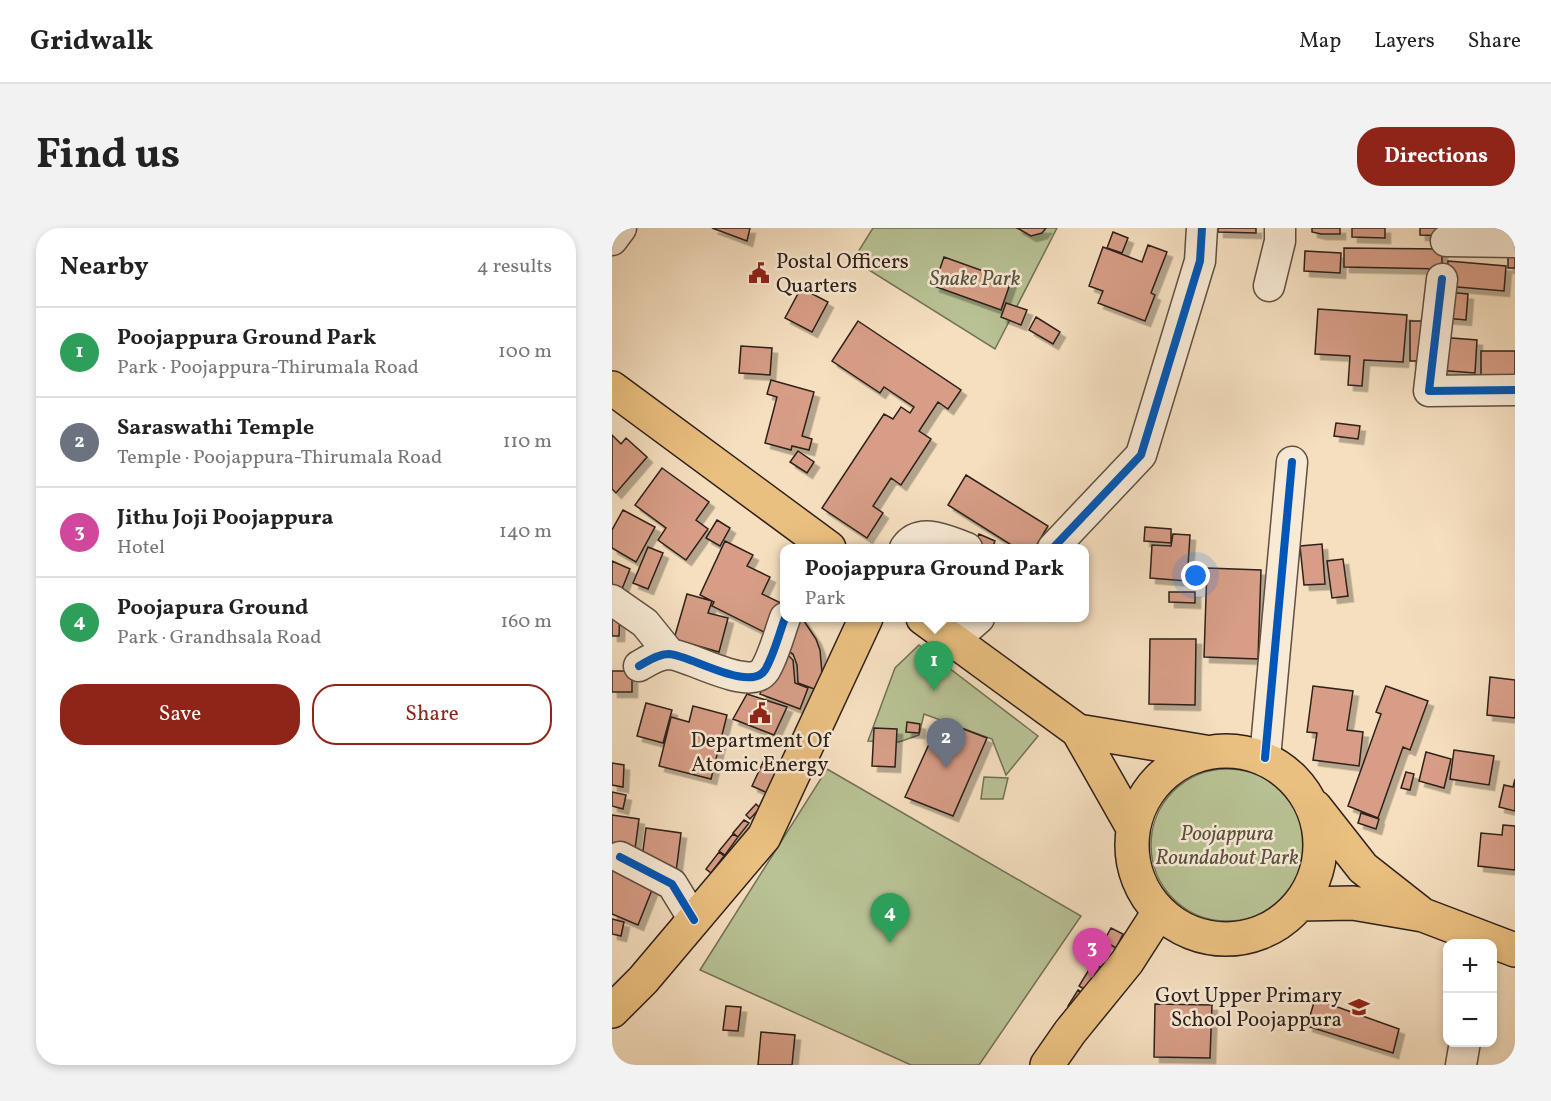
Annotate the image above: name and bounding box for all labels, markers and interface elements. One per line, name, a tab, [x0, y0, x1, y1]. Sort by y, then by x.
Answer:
text: Gridwalk	[30, 22, 153, 61]
text: Map	[1299, 27, 1341, 56]
text: Layers	[1374, 27, 1435, 56]
text: Share	[1468, 27, 1521, 56]
text: Find us	[36, 127, 180, 186]
button: Directions	[1357, 127, 1515, 186]
place label: Postal Officers Quarters	[776, 248, 909, 301]
text: Nearby	[60, 249, 149, 285]
text: 4 results	[477, 253, 552, 281]
public building icon: Postal Officers Quarters	[747, 261, 771, 285]
park label: Snake Park	[929, 265, 1021, 294]
text: Poojappura Ground Park	[117, 323, 376, 354]
text: 1	[75, 338, 84, 366]
text: 100 m	[498, 338, 552, 366]
text: Park · Poojappura-Thirumala Road	[117, 354, 419, 382]
text: Saraswathi Temple	[117, 413, 314, 444]
text: 2	[74, 428, 85, 456]
text: 110 m	[503, 428, 552, 456]
text: Temple · Poojappura-Thirumala Road	[117, 444, 442, 472]
text: Jithu Joji Poojappura	[117, 503, 333, 534]
text: 3	[74, 518, 85, 546]
text: 140 m	[499, 518, 552, 546]
text: Hotel	[117, 534, 165, 562]
popup	[780, 544, 1089, 622]
text: Poojappura Ground Park	[805, 554, 1064, 585]
your location	[1181, 561, 1210, 590]
text: Park	[805, 585, 846, 613]
text: Poojapura Ground	[117, 593, 309, 624]
text: 4	[73, 608, 86, 636]
text: 160 m	[500, 608, 552, 636]
text: Park · Grandhsala Road	[117, 624, 322, 652]
pin: 1	[914, 642, 954, 691]
button: Save	[60, 684, 300, 745]
button: Share	[312, 684, 552, 745]
public building icon: Department Of Atomic Energy	[748, 701, 772, 725]
pin: 2	[926, 718, 966, 768]
place label: Department Of Atomic Energy	[690, 727, 831, 780]
park label: Poojappura Roundabout Park	[1155, 820, 1299, 873]
pin: 4	[870, 894, 910, 943]
pin: 3	[1072, 928, 1112, 978]
map controls	[1443, 939, 1497, 1047]
button: +	[1443, 939, 1497, 993]
place label: Govt Upper Primary School Poojappura	[1155, 982, 1343, 1035]
button: −	[1443, 993, 1497, 1047]
school or university icon: Govt Upper Primary School Poojappura	[1347, 995, 1371, 1019]

